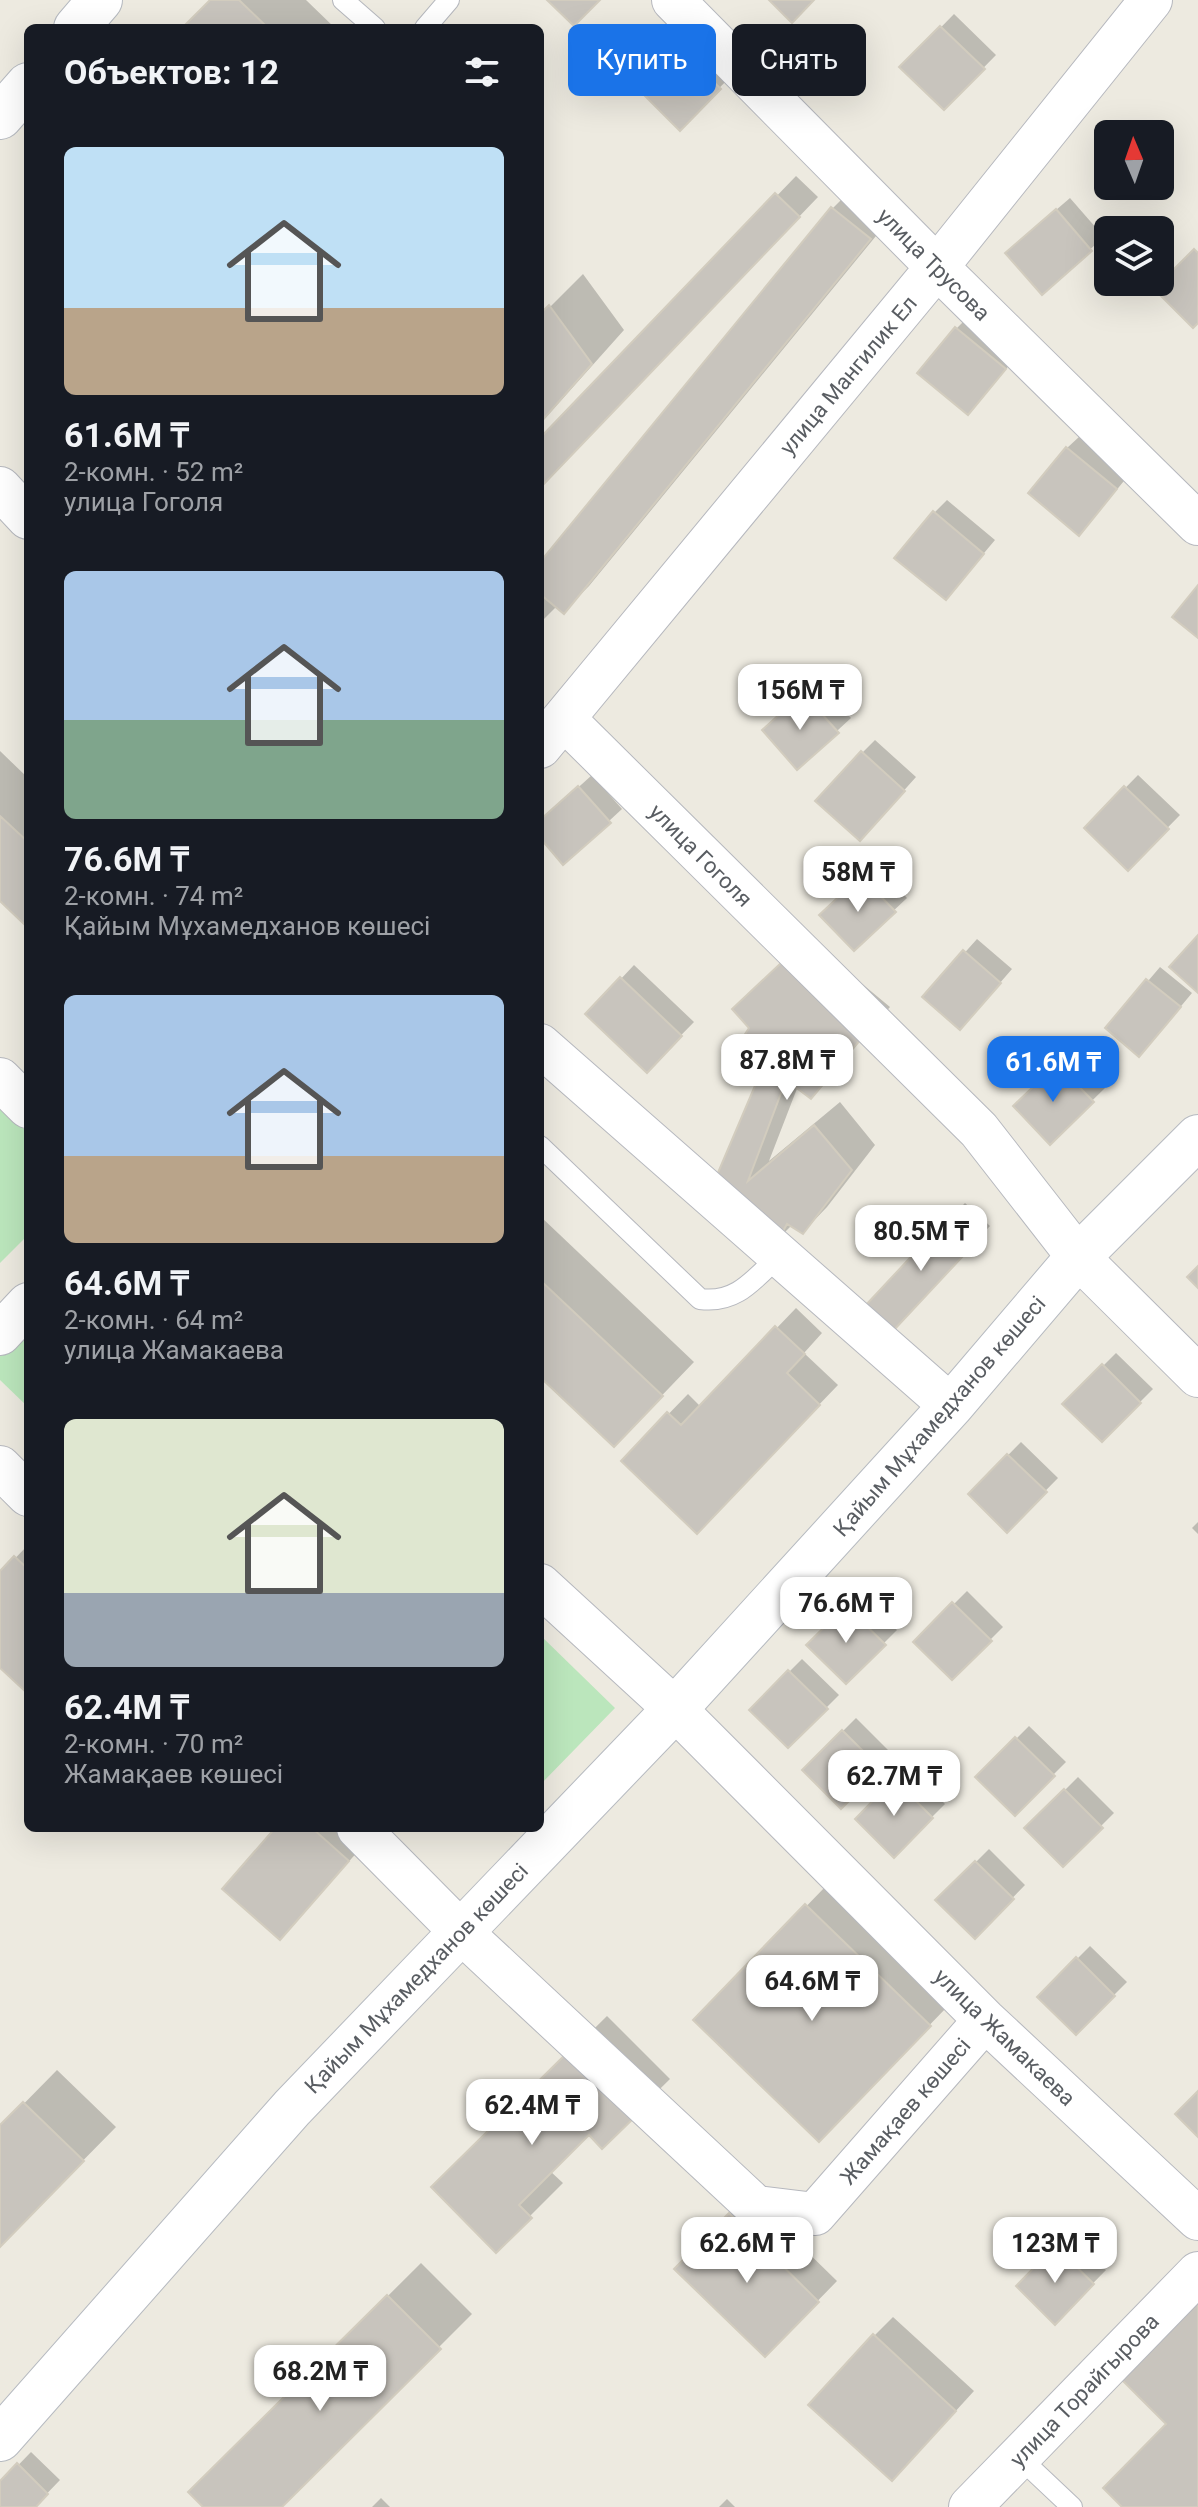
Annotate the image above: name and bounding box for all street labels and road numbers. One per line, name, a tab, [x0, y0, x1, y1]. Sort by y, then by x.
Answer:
street label: улица Трусова	[872, 203, 995, 326]
street label: улица Мангилик Ел	[775, 291, 922, 460]
street label: улица Гоголя	[644, 799, 757, 912]
street label: Қайым Мұхамедханов көшесі	[828, 1291, 1051, 1542]
street label: Қайым Мұхамедханов көшесі	[300, 1858, 533, 2099]
street label: улица Жамакаева	[929, 1964, 1080, 2111]
street label: Жамақаев көшесі	[835, 2033, 976, 2189]
street label: улица Торайгырова	[1005, 2309, 1164, 2472]

